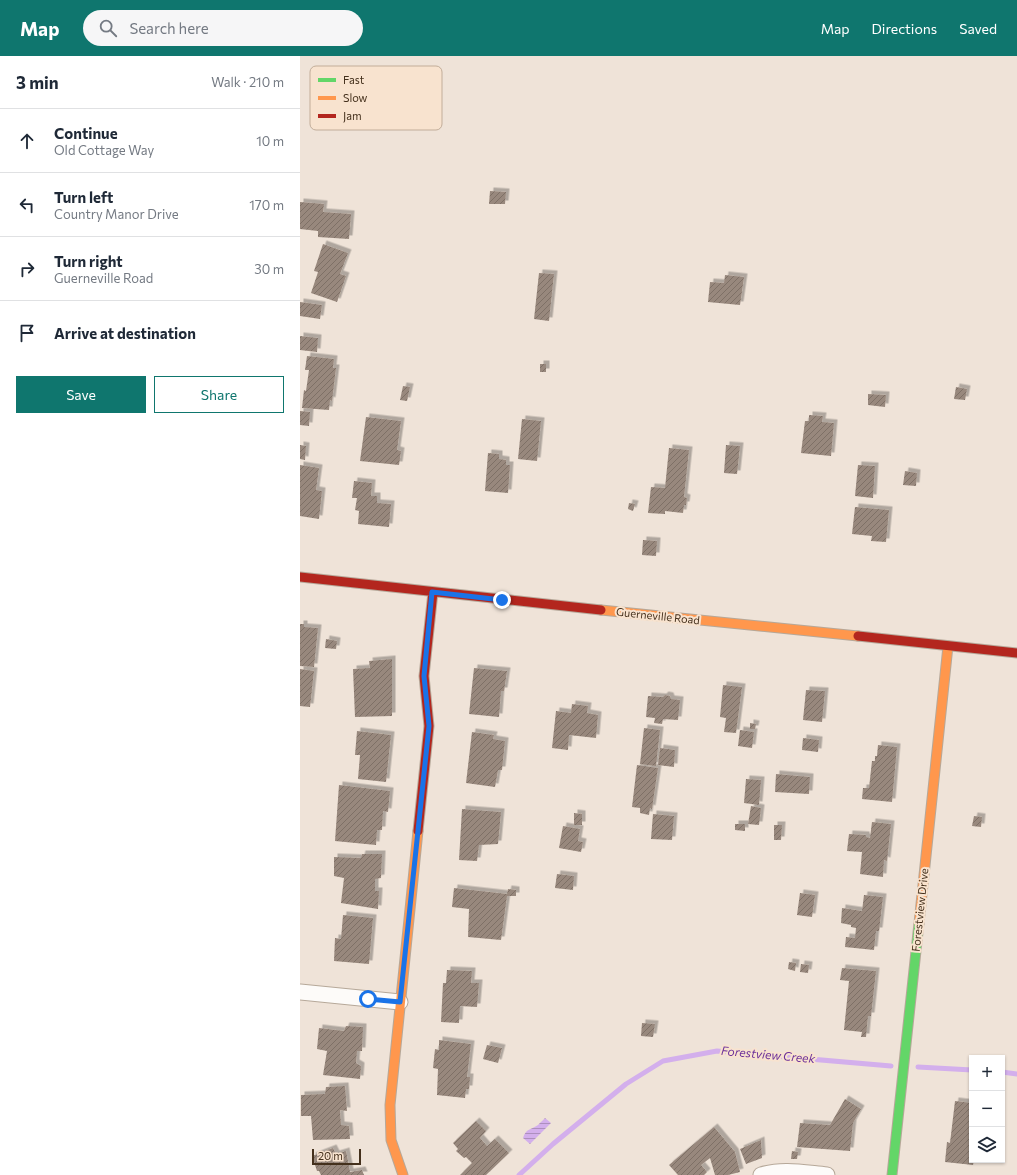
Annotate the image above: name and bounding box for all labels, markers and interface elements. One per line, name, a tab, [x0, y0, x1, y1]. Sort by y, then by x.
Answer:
search box	[83, 10, 363, 46]
text: Map	[20, 17, 59, 40]
icon: search	[97, 17, 119, 39]
text: Search here	[129, 19, 209, 37]
text: Map	[821, 20, 850, 37]
text: Directions	[872, 20, 937, 37]
text: Saved	[959, 20, 997, 37]
legend	[310, 66, 442, 130]
text: 3 min	[16, 72, 59, 93]
text: Fast	[343, 73, 365, 86]
text: Walk · 210 m	[211, 74, 284, 90]
text: Slow	[343, 91, 368, 104]
text: Jam	[343, 109, 362, 123]
text: Continue	[54, 124, 118, 142]
icon: ahead	[16, 130, 38, 152]
text: 10 m	[256, 133, 284, 149]
text: Old Cottage Way	[54, 142, 154, 158]
text: Turn left	[54, 188, 113, 206]
icon: left	[16, 194, 38, 216]
text: 170 m	[249, 197, 284, 213]
text: Country Manor Drive	[54, 206, 179, 222]
text: Turn right	[54, 252, 123, 270]
icon: right	[16, 258, 38, 280]
text: 30 m	[254, 261, 284, 277]
text: Guerneville Road	[54, 270, 153, 286]
icon: arrive	[16, 322, 38, 344]
text: Arrive at destination	[54, 324, 196, 342]
button: Save	[16, 376, 146, 413]
button: Share	[154, 376, 284, 413]
route end	[493, 591, 511, 609]
street label: Guerneville Road	[616, 605, 701, 626]
street label: Forestview Drive	[909, 867, 930, 952]
route start	[359, 990, 377, 1008]
water label: Forestview Creek	[720, 1043, 816, 1065]
map controls	[969, 1055, 1005, 1163]
button: +	[969, 1055, 1005, 1091]
button: −	[969, 1091, 1005, 1127]
button: layers	[969, 1127, 1005, 1163]
scale bar	[312, 1147, 361, 1166]
text: 20 m	[318, 1149, 343, 1162]

